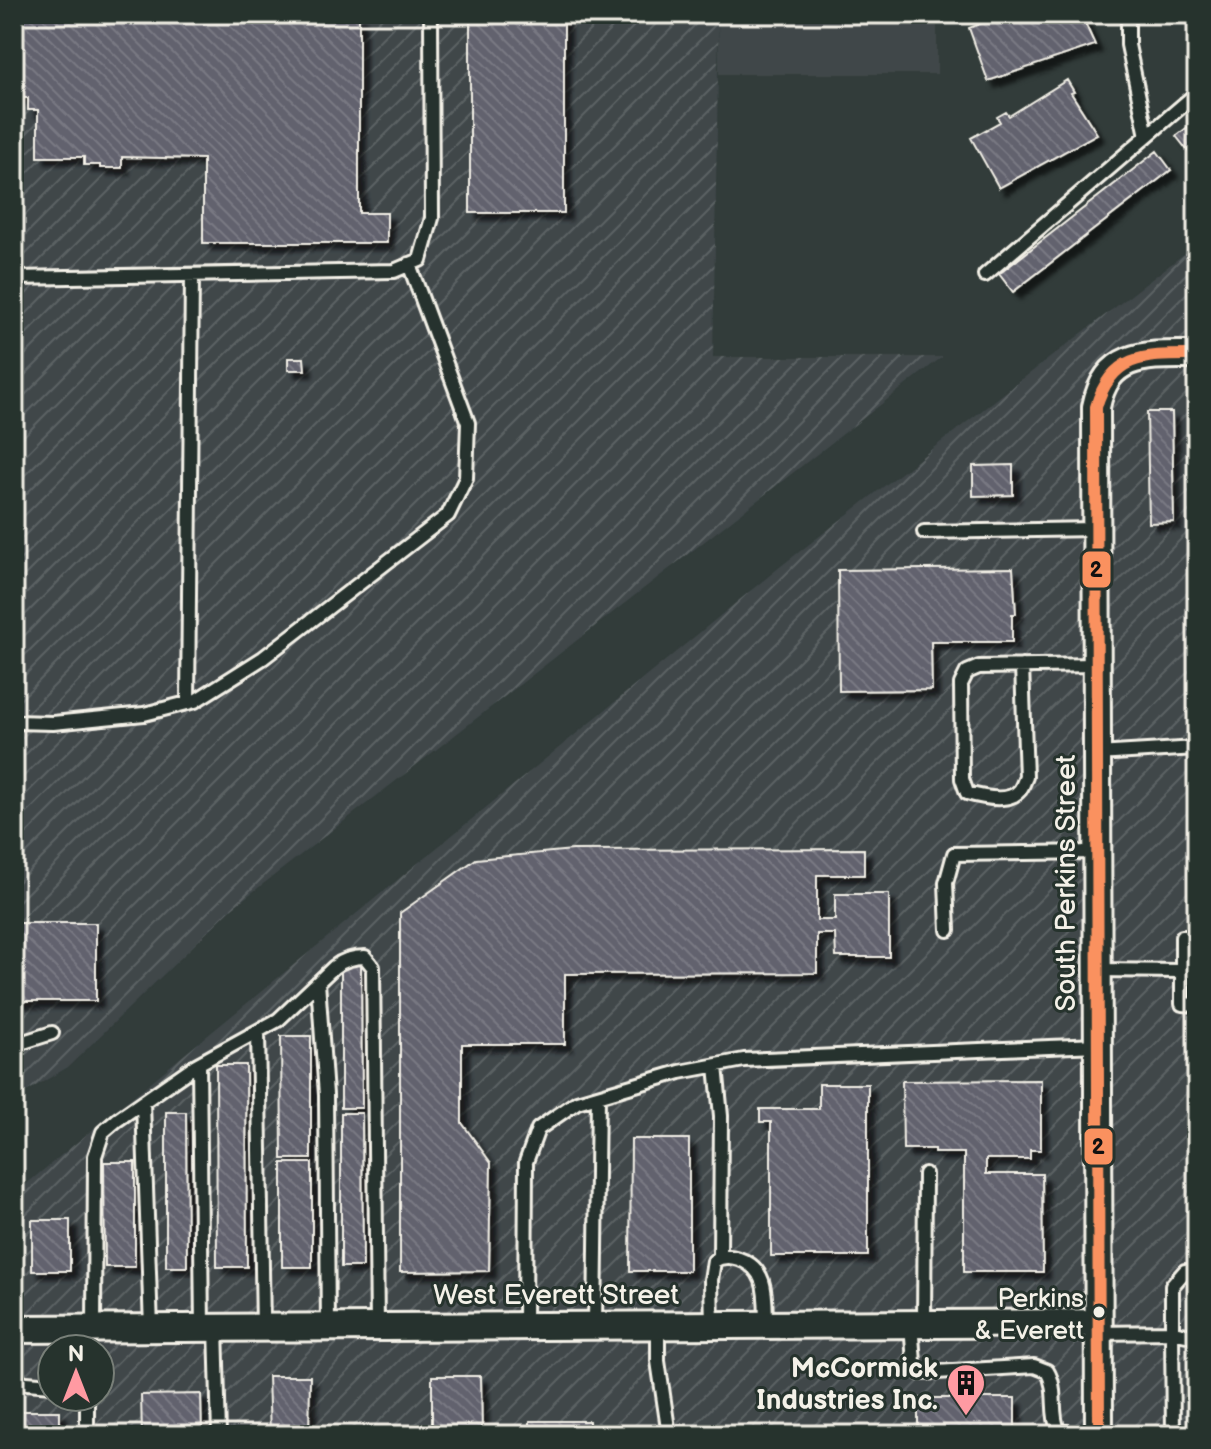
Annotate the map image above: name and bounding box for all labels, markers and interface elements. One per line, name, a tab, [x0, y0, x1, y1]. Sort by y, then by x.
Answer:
line badge: 2	[1081, 550, 1112, 589]
text: 2	[1089, 557, 1103, 584]
street label: South Perkins Street	[1050, 754, 1083, 1011]
line badge: 2	[1083, 1127, 1114, 1166]
text: 2	[1091, 1134, 1105, 1161]
street label: West Everett Street	[433, 1279, 679, 1312]
place label: Perkins & Everett	[975, 1284, 1084, 1347]
marker: Perkins & Everett	[1091, 1304, 1107, 1320]
north arrow	[36, 1333, 116, 1413]
text: N	[68, 1341, 84, 1368]
place label: McCormick Industries Inc.	[756, 1352, 938, 1417]
building icon: McCormick Industries Inc.	[945, 1362, 987, 1417]

